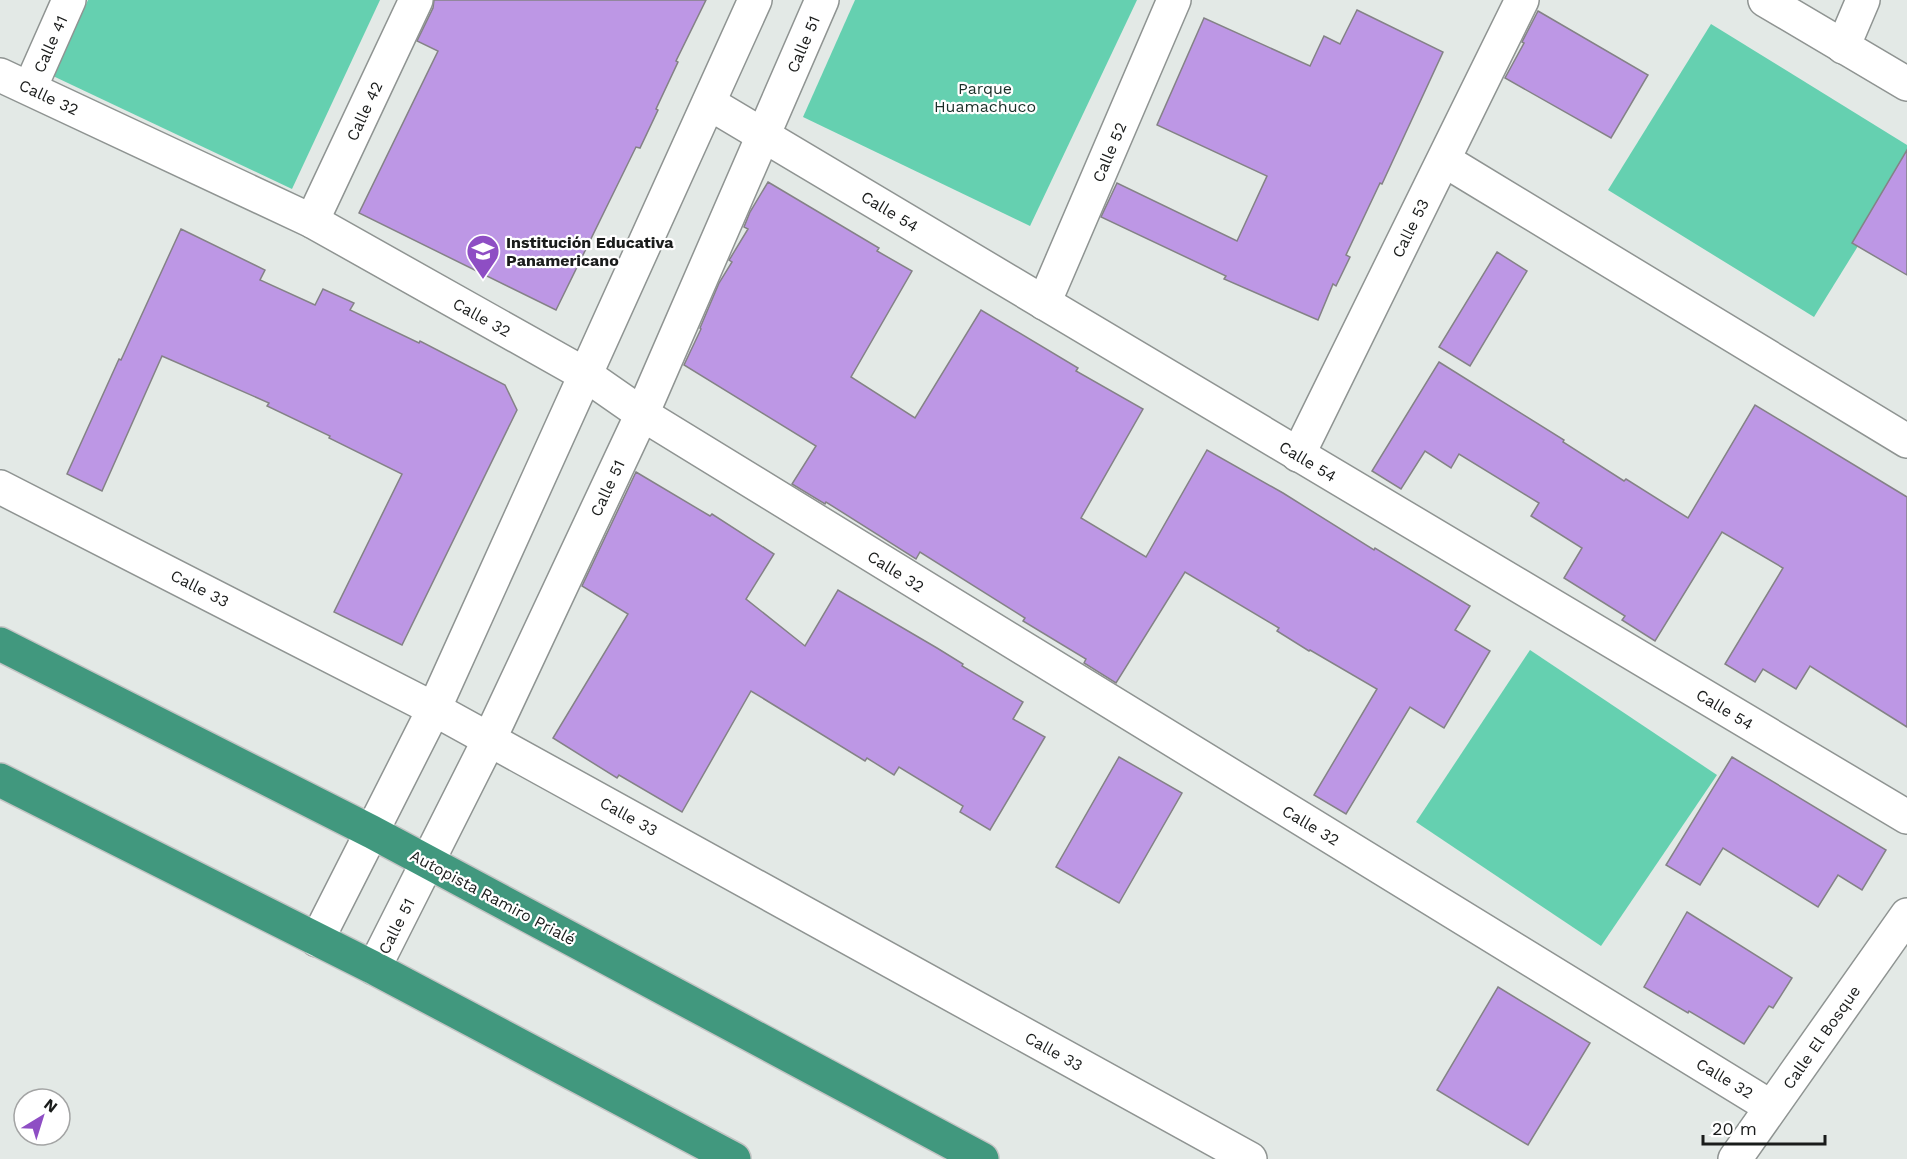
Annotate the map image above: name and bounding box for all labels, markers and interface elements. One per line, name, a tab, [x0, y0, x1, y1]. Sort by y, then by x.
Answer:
street label: Calle 41	[30, 13, 71, 76]
street label: Calle 51	[783, 13, 824, 76]
street label: Calle 32	[16, 75, 81, 119]
street label: Calle 42	[342, 78, 387, 144]
park label: Parque Huamachuco	[934, 79, 1036, 116]
street label: Calle 52	[1088, 119, 1131, 185]
street label: Calle 54	[858, 187, 922, 236]
street label: Calle 53	[1388, 196, 1433, 261]
school or university icon: Institución Educativa Panamericano	[465, 233, 501, 280]
place label: Institución Educativa Panamericano	[506, 233, 674, 270]
street label: Calle 32	[450, 294, 514, 341]
street label: Calle 54	[1276, 437, 1340, 486]
street label: Calle 51	[586, 457, 629, 519]
street label: Calle 32	[864, 547, 928, 596]
street label: Calle 33	[167, 566, 232, 611]
street label: Calle 54	[1693, 685, 1757, 734]
street label: Calle 33	[597, 793, 661, 840]
street label: Calle 32	[1279, 801, 1343, 850]
street label: Autopista Ramiro Prialé	[407, 846, 579, 949]
street label: Calle 51	[374, 895, 419, 957]
street label: Calle El Bosque	[1779, 982, 1864, 1093]
street label: Calle 33	[1022, 1028, 1086, 1075]
street label: Calle 32	[1693, 1054, 1757, 1103]
north arrow	[12, 1087, 72, 1147]
text: N	[40, 1094, 61, 1117]
scale bar	[1703, 1108, 1824, 1146]
text: 20 m	[1712, 1118, 1757, 1139]

